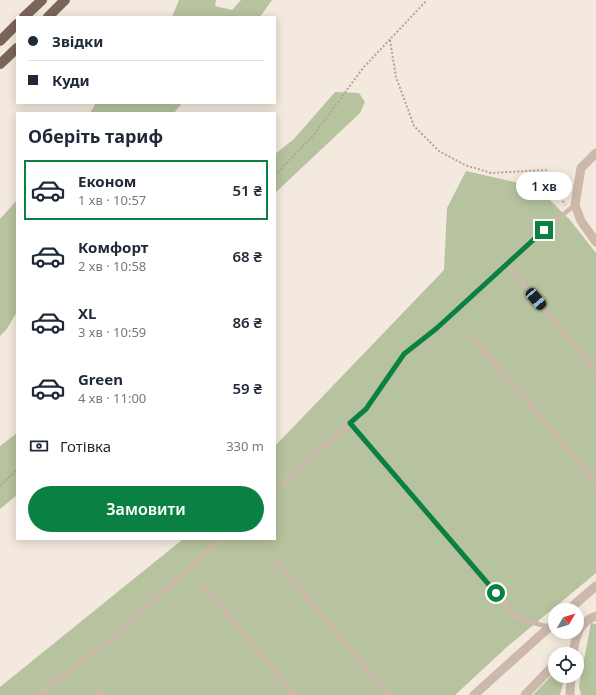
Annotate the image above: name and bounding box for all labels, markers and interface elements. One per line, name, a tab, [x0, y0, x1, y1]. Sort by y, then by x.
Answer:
text: Звідки	[52, 31, 103, 51]
text: Куди	[52, 70, 90, 90]
text: Оберіть тариф	[28, 124, 163, 148]
text: Економ	[78, 171, 136, 191]
icon: car	[30, 172, 66, 208]
callout: 1 хв	[516, 172, 572, 200]
text: 1 хв	[531, 177, 557, 195]
text: 51 ₴	[232, 180, 262, 200]
text: 1 хв · 10:57	[78, 191, 146, 209]
route end	[535, 221, 553, 239]
text: Комфорт	[78, 237, 148, 257]
icon: car	[30, 238, 66, 274]
text: 68 ₴	[232, 246, 262, 266]
text: 2 хв · 10:58	[78, 257, 146, 275]
car	[524, 286, 548, 312]
text: XL	[78, 303, 96, 323]
icon: car	[30, 304, 66, 340]
text: 86 ₴	[232, 312, 262, 332]
text: 3 хв · 10:59	[78, 323, 146, 341]
text: Green	[78, 369, 123, 389]
icon: car	[30, 370, 66, 406]
text: 59 ₴	[232, 378, 262, 398]
text: 4 хв · 11:00	[78, 389, 146, 407]
icon: cash	[28, 435, 50, 457]
text: Готівка	[60, 436, 111, 456]
text: 330 m	[226, 437, 264, 455]
button: Замовити	[28, 486, 264, 532]
route start	[487, 584, 505, 602]
north arrow	[548, 603, 584, 639]
map controls	[548, 603, 584, 683]
button: locate	[548, 647, 584, 683]

